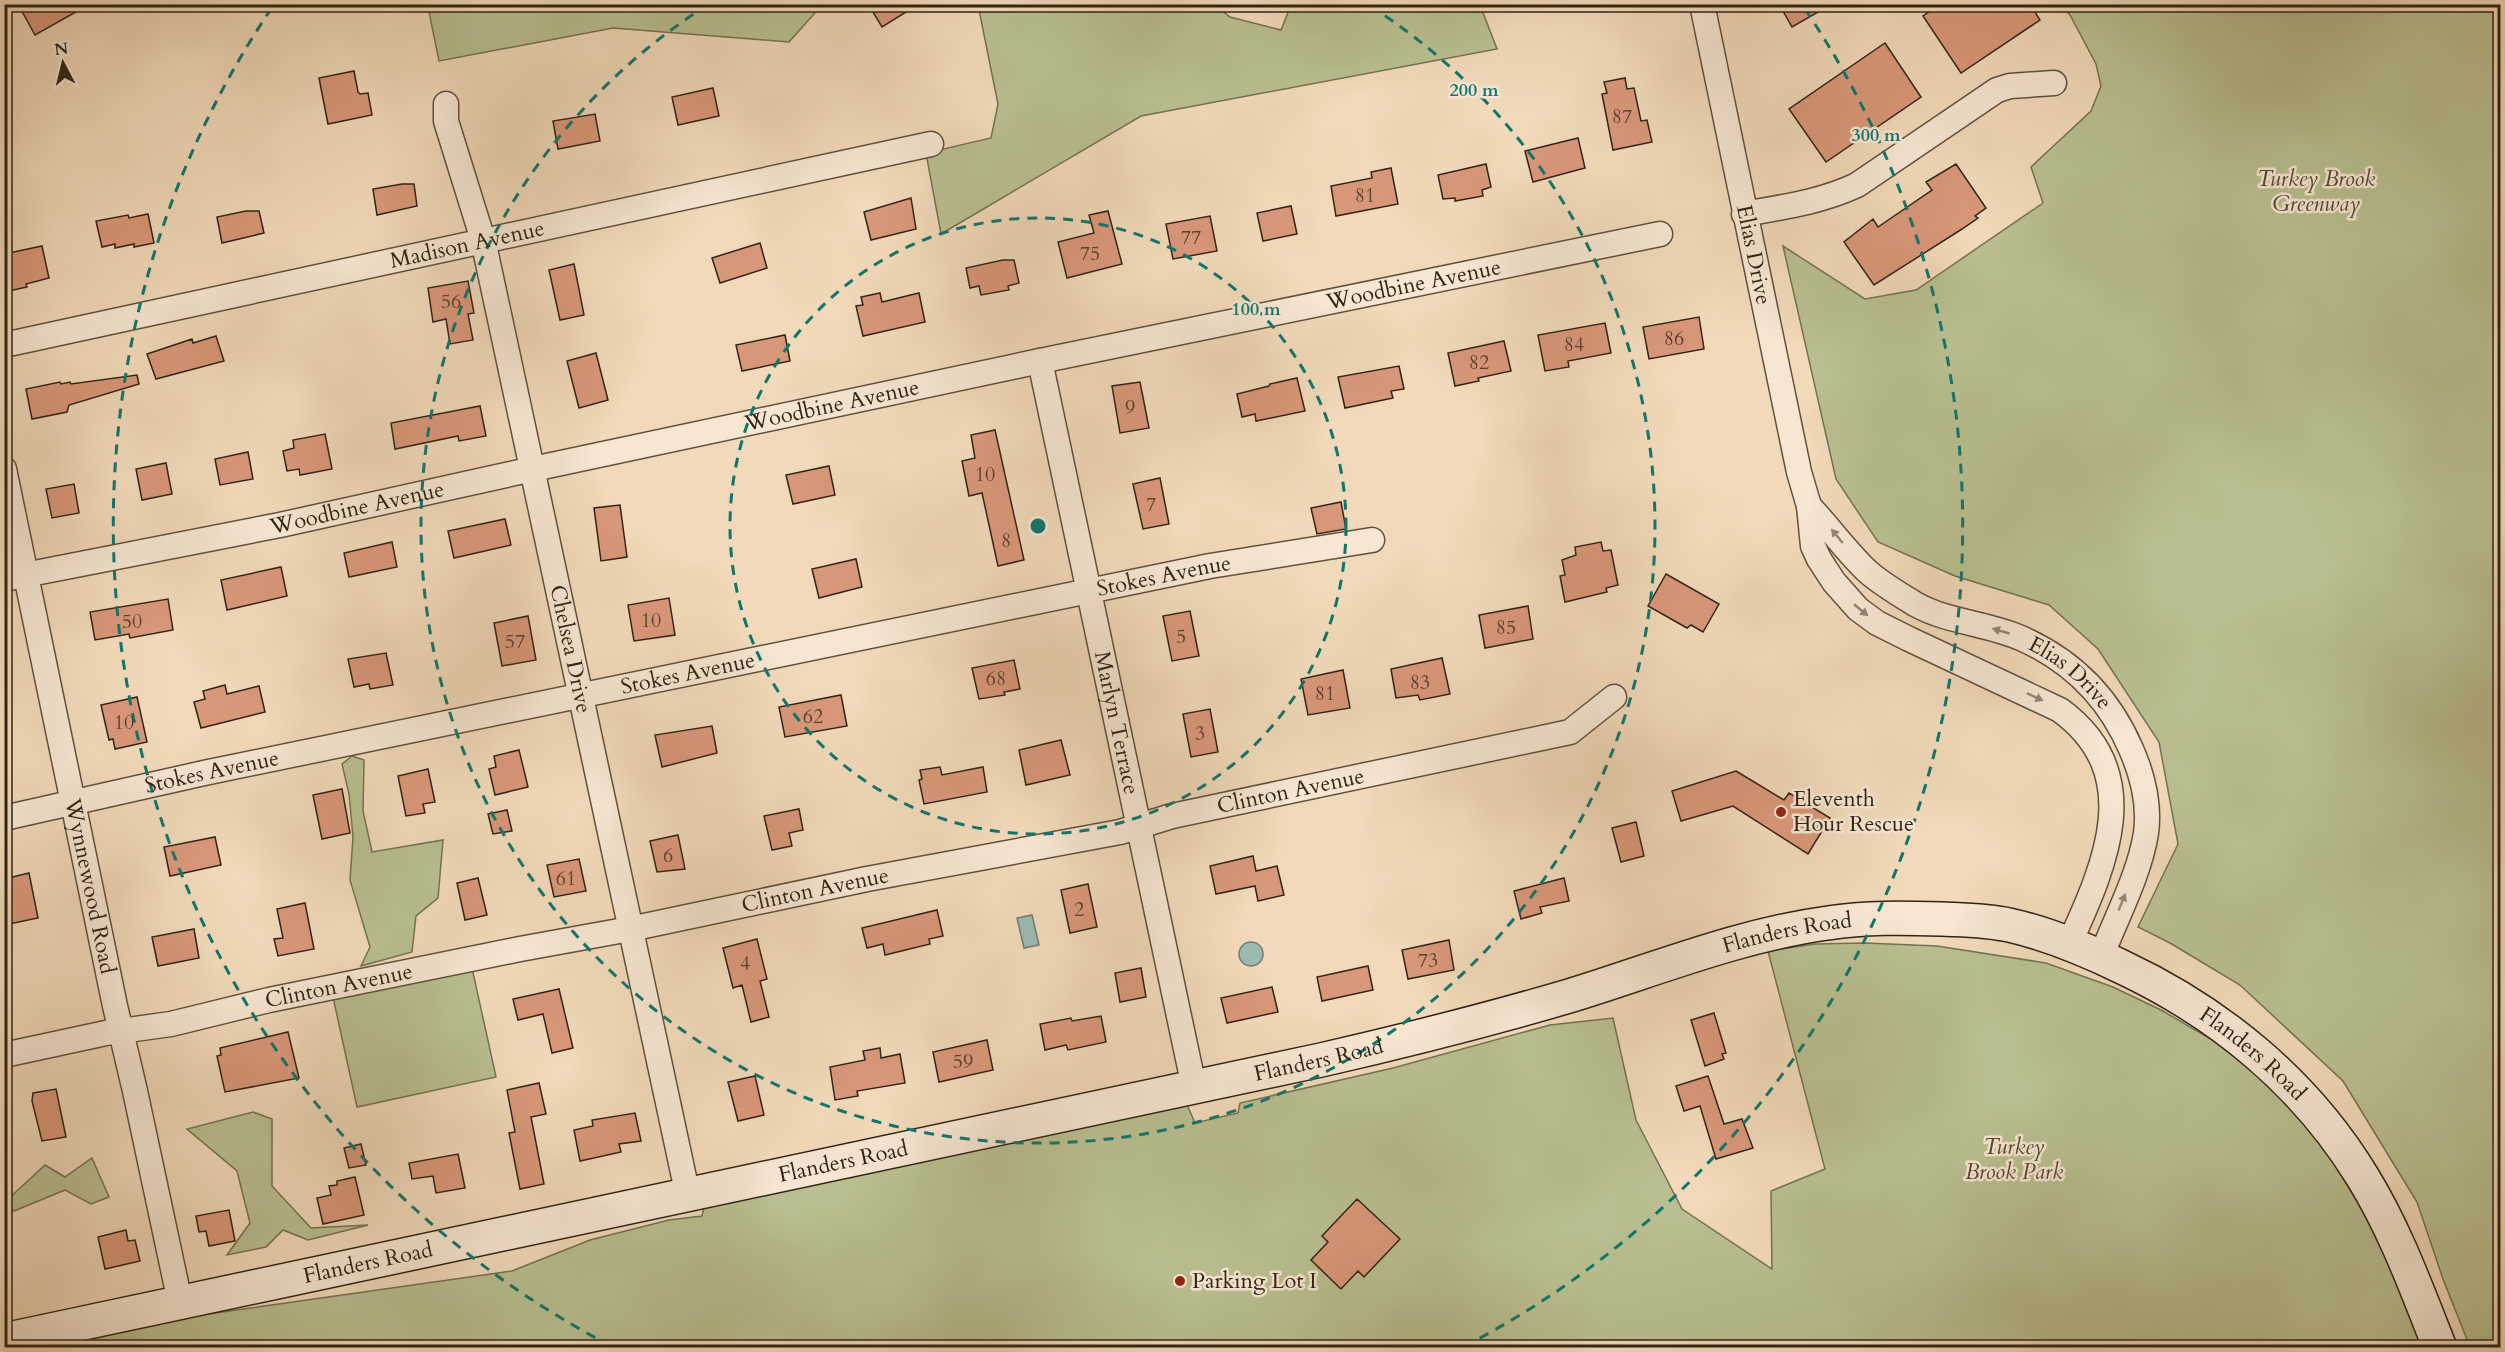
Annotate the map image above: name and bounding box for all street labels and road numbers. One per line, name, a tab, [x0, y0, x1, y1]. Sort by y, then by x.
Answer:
street label: Elias Drive	[1729, 202, 1779, 307]
street label: Madison Avenue	[387, 213, 547, 276]
street label: Woodbine Avenue	[1322, 252, 1504, 317]
street label: Woodbine Avenue	[741, 372, 922, 439]
street label: Woodbine Avenue	[266, 474, 447, 542]
street label: Stokes Avenue	[1094, 548, 1233, 604]
street label: Chelsea Drive	[542, 582, 599, 716]
street label: Elias Drive	[2023, 629, 2119, 716]
street label: Stokes Avenue	[618, 645, 758, 702]
street label: Marlyn Terrace	[1087, 649, 1147, 797]
street label: Stokes Avenue	[142, 743, 282, 801]
street label: Clinton Avenue	[1214, 761, 1367, 821]
street label: Wynnewood Road	[57, 795, 123, 977]
street label: Clinton Avenue	[739, 860, 891, 920]
street label: Flanders Road	[1719, 905, 1853, 961]
street label: Clinton Avenue	[262, 956, 415, 1015]
street label: Flanders Road	[2193, 999, 2313, 1107]
street label: Flanders Road	[1251, 1031, 1386, 1089]
street label: Flanders Road	[776, 1133, 911, 1190]
street label: Flanders Road	[300, 1234, 436, 1291]

